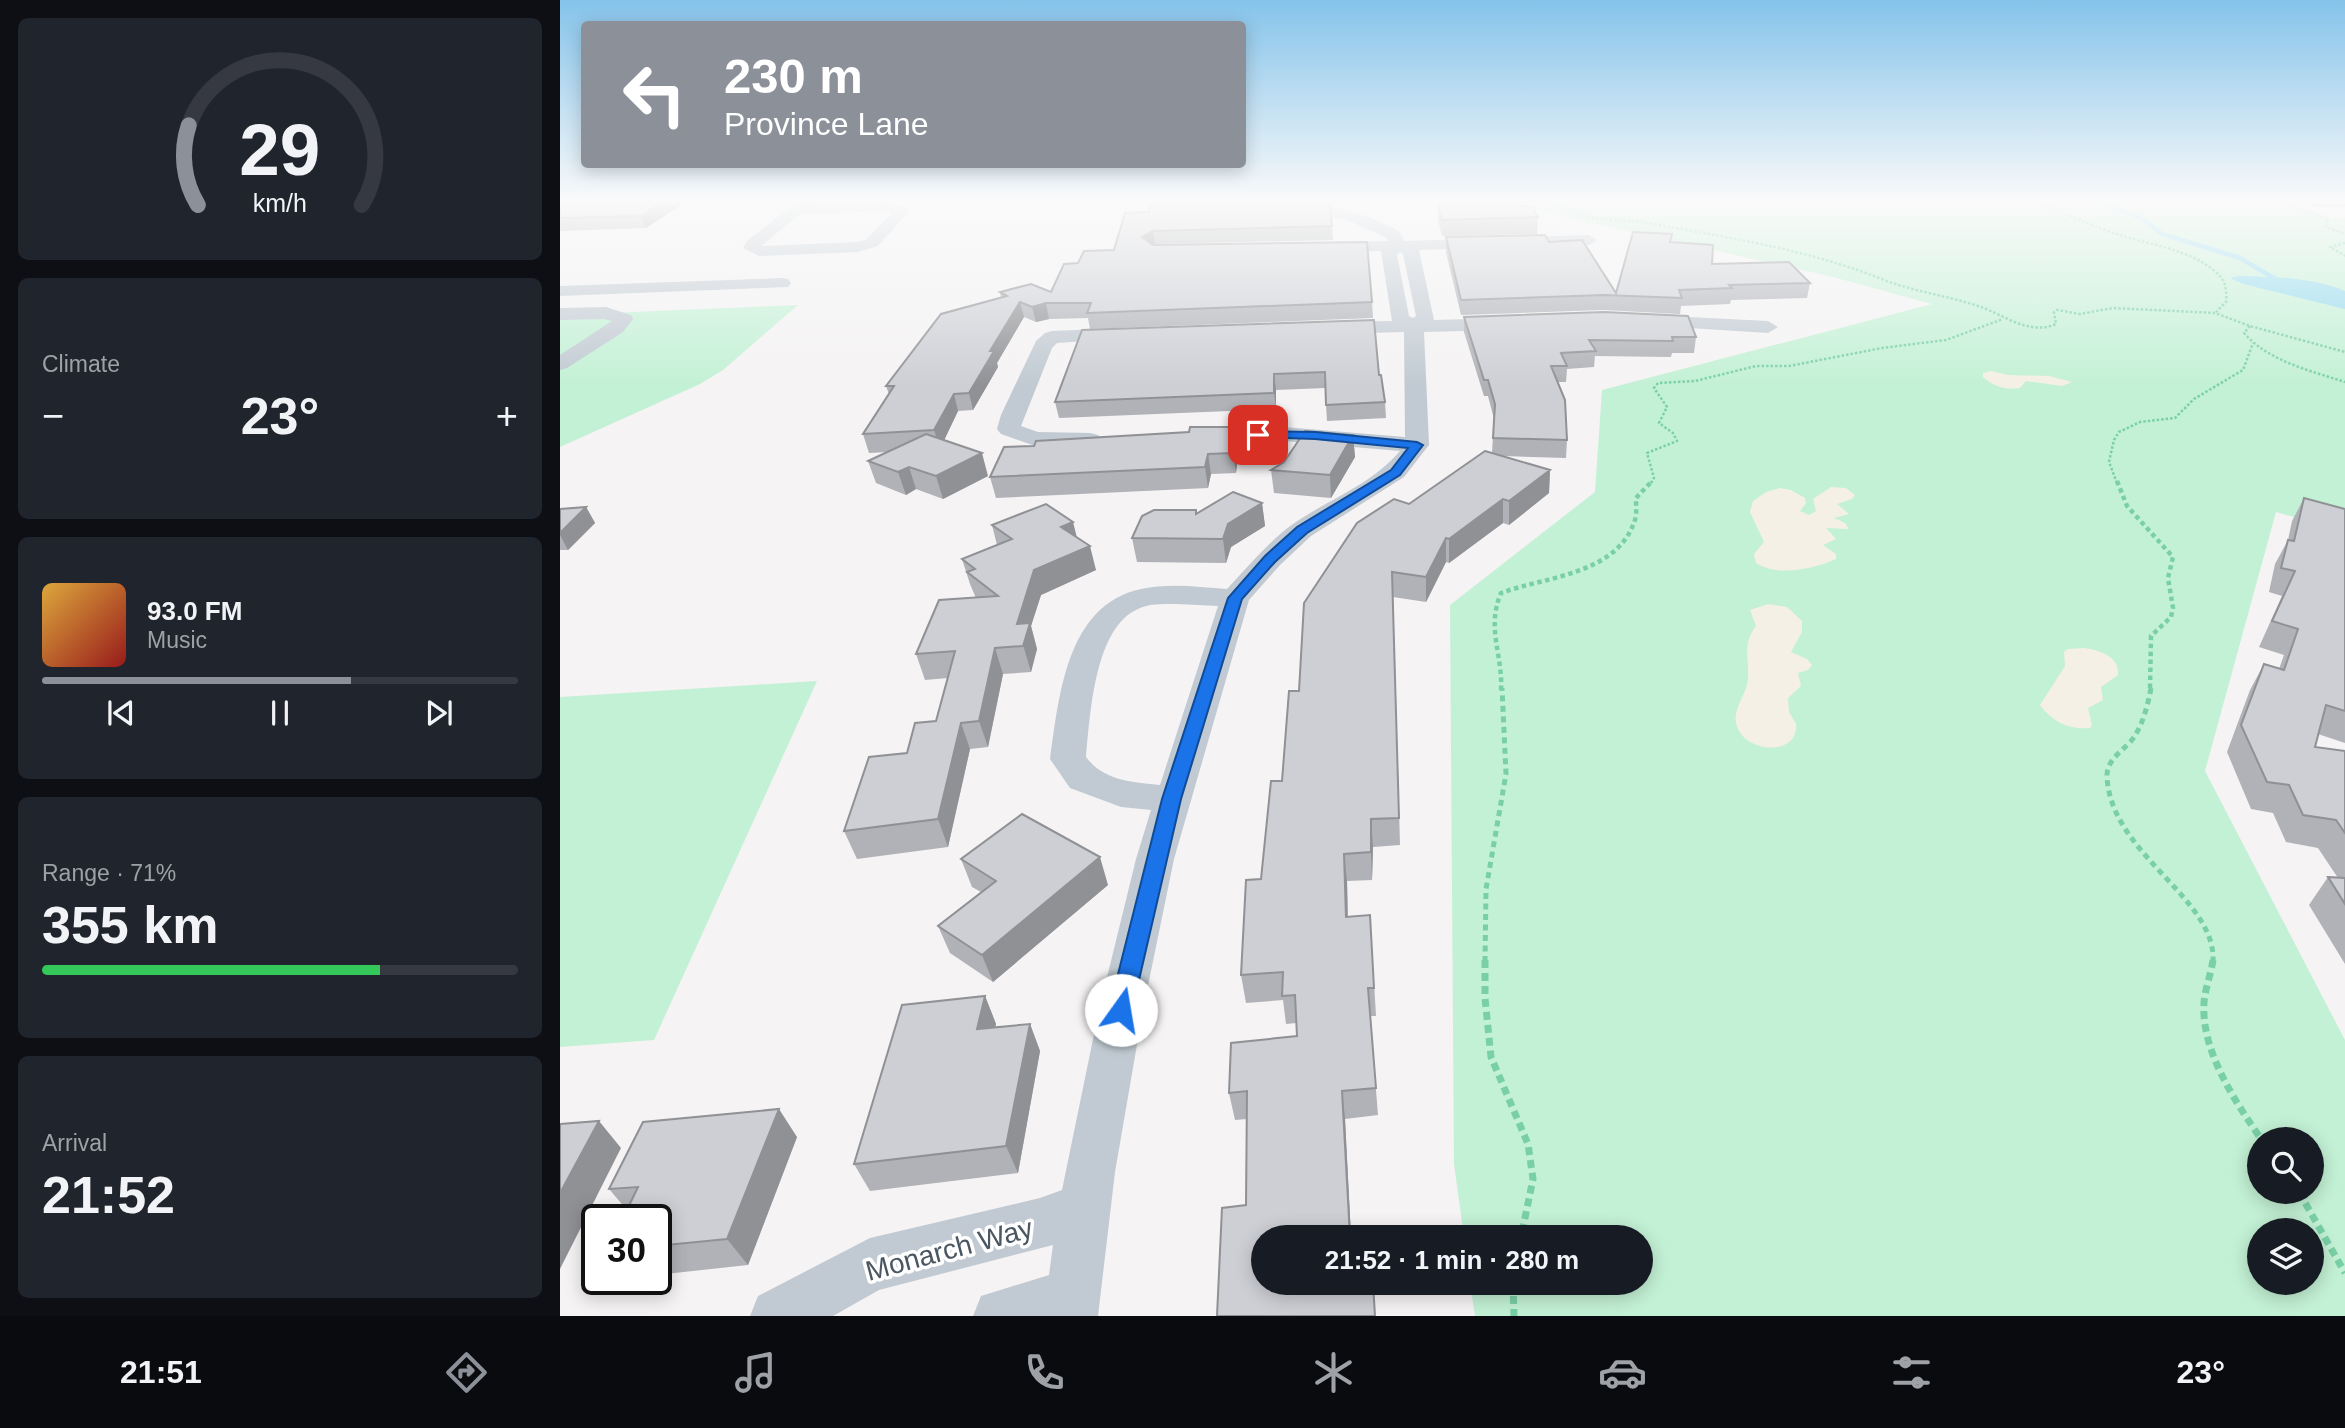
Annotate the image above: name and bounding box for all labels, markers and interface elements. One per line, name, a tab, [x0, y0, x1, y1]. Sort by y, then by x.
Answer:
icon: left	[609, 49, 700, 140]
text: 230 m	[724, 49, 863, 103]
text: Province Lane	[724, 106, 929, 142]
text: 29	[240, 109, 320, 190]
text: km/h	[253, 189, 307, 217]
text: Climate	[42, 351, 120, 377]
text: 23°	[241, 387, 319, 445]
text: −	[42, 395, 64, 437]
text: +	[496, 395, 518, 437]
pin	[1228, 405, 1288, 465]
icon: arrive	[1239, 416, 1277, 454]
text: 93.0 FM	[147, 596, 242, 626]
text: Music	[147, 627, 207, 653]
icon: previous	[102, 694, 140, 732]
icon: pause	[261, 694, 299, 732]
icon: next	[420, 694, 458, 732]
text: Range · 71%	[42, 860, 176, 886]
text: 355 km	[42, 896, 218, 954]
position arrow	[1084, 973, 1158, 1047]
map controls	[2247, 1127, 2324, 1295]
button: search	[2247, 1127, 2324, 1204]
text: Arrival	[42, 1130, 107, 1156]
text: 21:52	[42, 1166, 175, 1224]
speed limit sign: 30	[581, 1204, 672, 1295]
street label: Monarch Way	[862, 1212, 1036, 1287]
button: layers	[2247, 1218, 2324, 1295]
text: 21:52 · 1 min · 280 m	[1325, 1245, 1579, 1275]
icon: directions	[442, 1348, 491, 1397]
icon: music	[731, 1348, 780, 1397]
icon: phone	[1020, 1348, 1069, 1397]
icon: climate	[1309, 1348, 1358, 1397]
icon: car	[1598, 1348, 1647, 1397]
icon: filters	[1887, 1348, 1936, 1397]
text: 21:51	[120, 1354, 202, 1390]
text: 23°	[2177, 1354, 2225, 1390]

